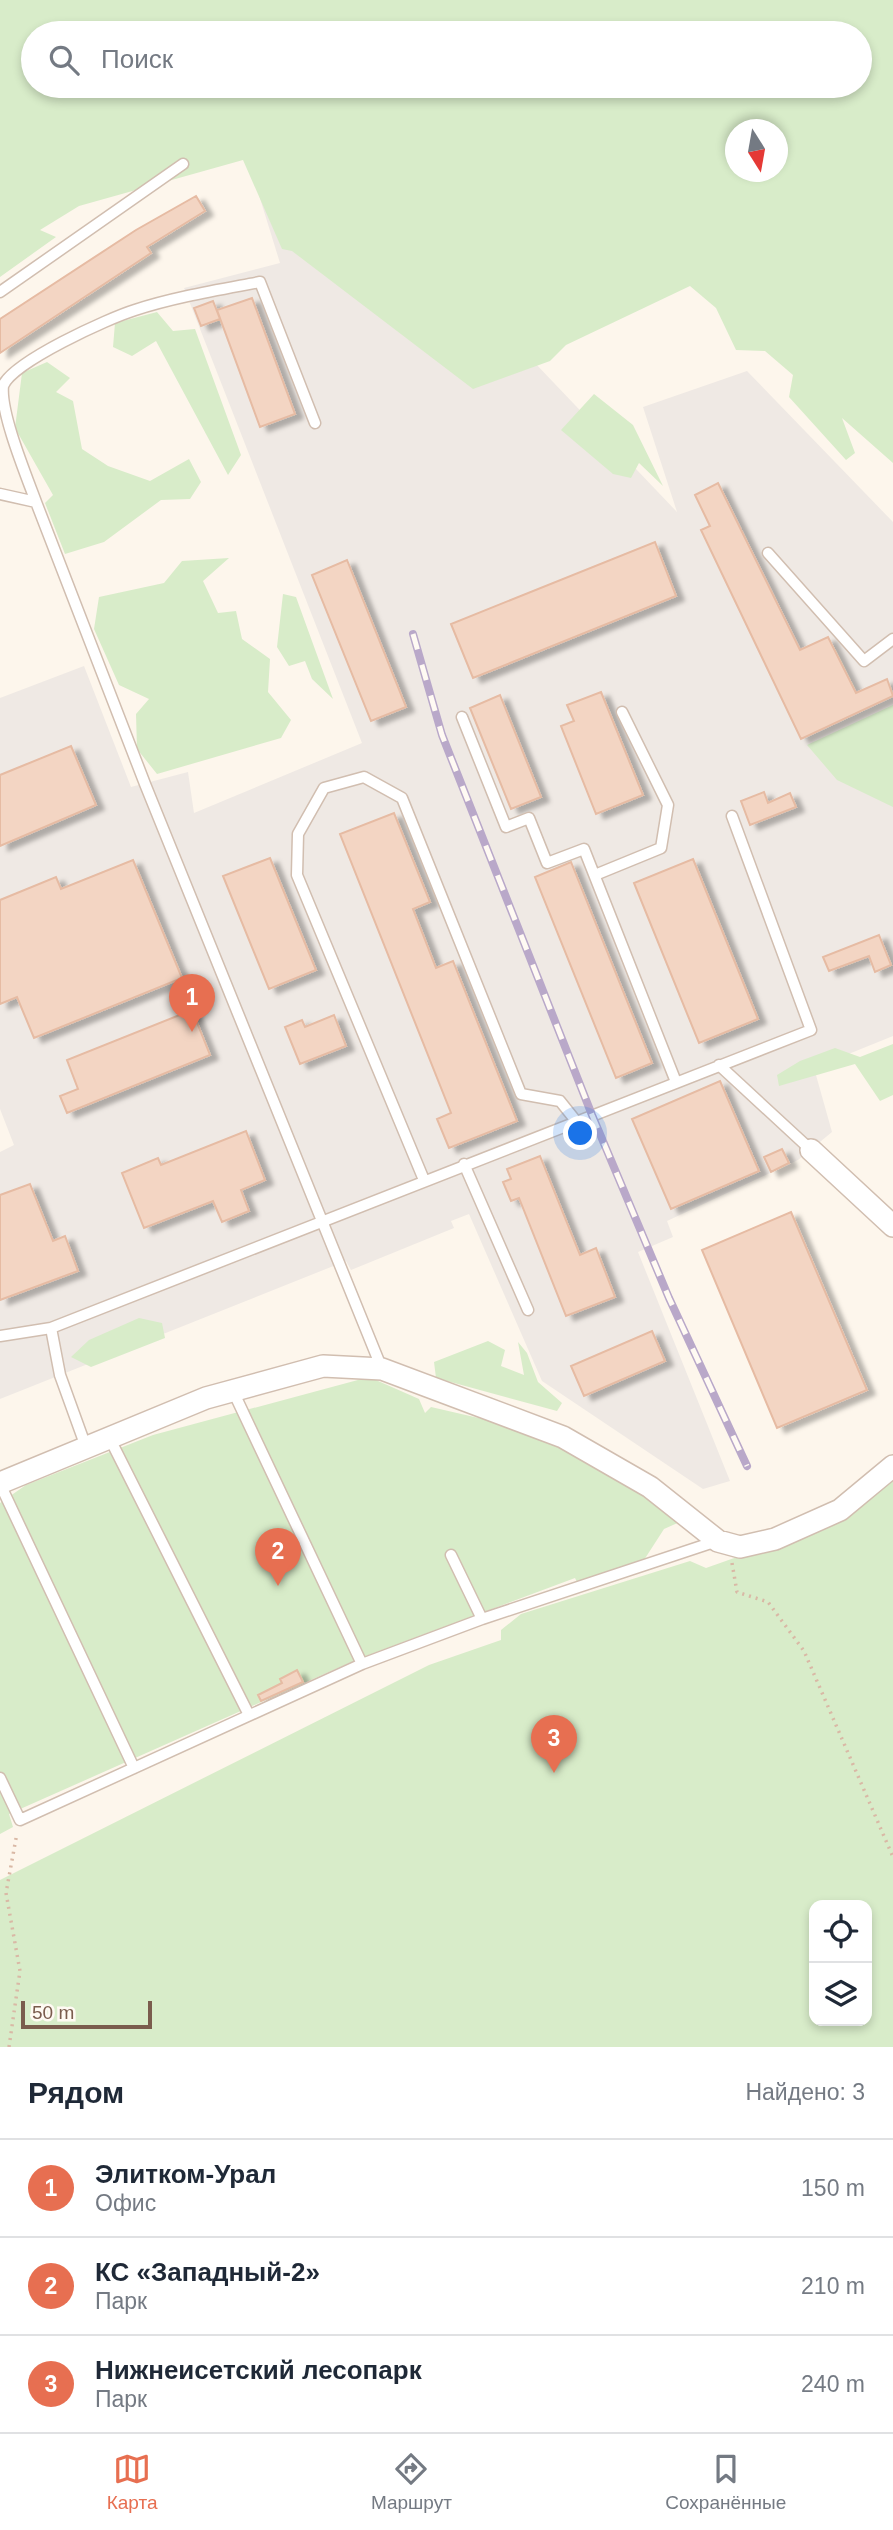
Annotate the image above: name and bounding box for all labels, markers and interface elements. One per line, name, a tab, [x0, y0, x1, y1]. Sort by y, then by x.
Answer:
search box	[21, 21, 872, 98]
icon: search	[45, 41, 83, 79]
text: Поиск	[101, 44, 173, 74]
north arrow	[725, 119, 788, 182]
pin: 1	[169, 974, 215, 1032]
your location	[563, 1116, 597, 1150]
pin: 2	[255, 1528, 301, 1586]
pin: 3	[531, 1715, 577, 1773]
map controls	[809, 1900, 872, 2026]
button: locate	[809, 1900, 872, 1963]
button: layers	[809, 1963, 872, 2026]
scale bar	[21, 1998, 152, 2030]
text: 50 m	[32, 2002, 74, 2023]
text: Рядом	[28, 2076, 124, 2109]
text: Найдено: 3	[745, 2079, 865, 2105]
text: Элитком-Урал	[95, 2159, 276, 2189]
text: 1	[45, 2175, 57, 2201]
text: 150 m	[801, 2175, 865, 2201]
text: Офис	[95, 2190, 156, 2216]
text: КС «Западный-2»	[95, 2257, 320, 2287]
text: 2	[45, 2273, 57, 2299]
text: 210 m	[801, 2273, 865, 2299]
text: Парк	[95, 2288, 147, 2314]
text: Нижнеисетский лесопарк	[95, 2355, 422, 2385]
text: 3	[45, 2371, 57, 2397]
text: 240 m	[801, 2371, 865, 2397]
text: Парк	[95, 2386, 147, 2412]
tab: Карта	[107, 2450, 158, 2514]
tab: Маршрут	[371, 2450, 452, 2514]
tab: Сохранённые	[665, 2450, 786, 2514]

